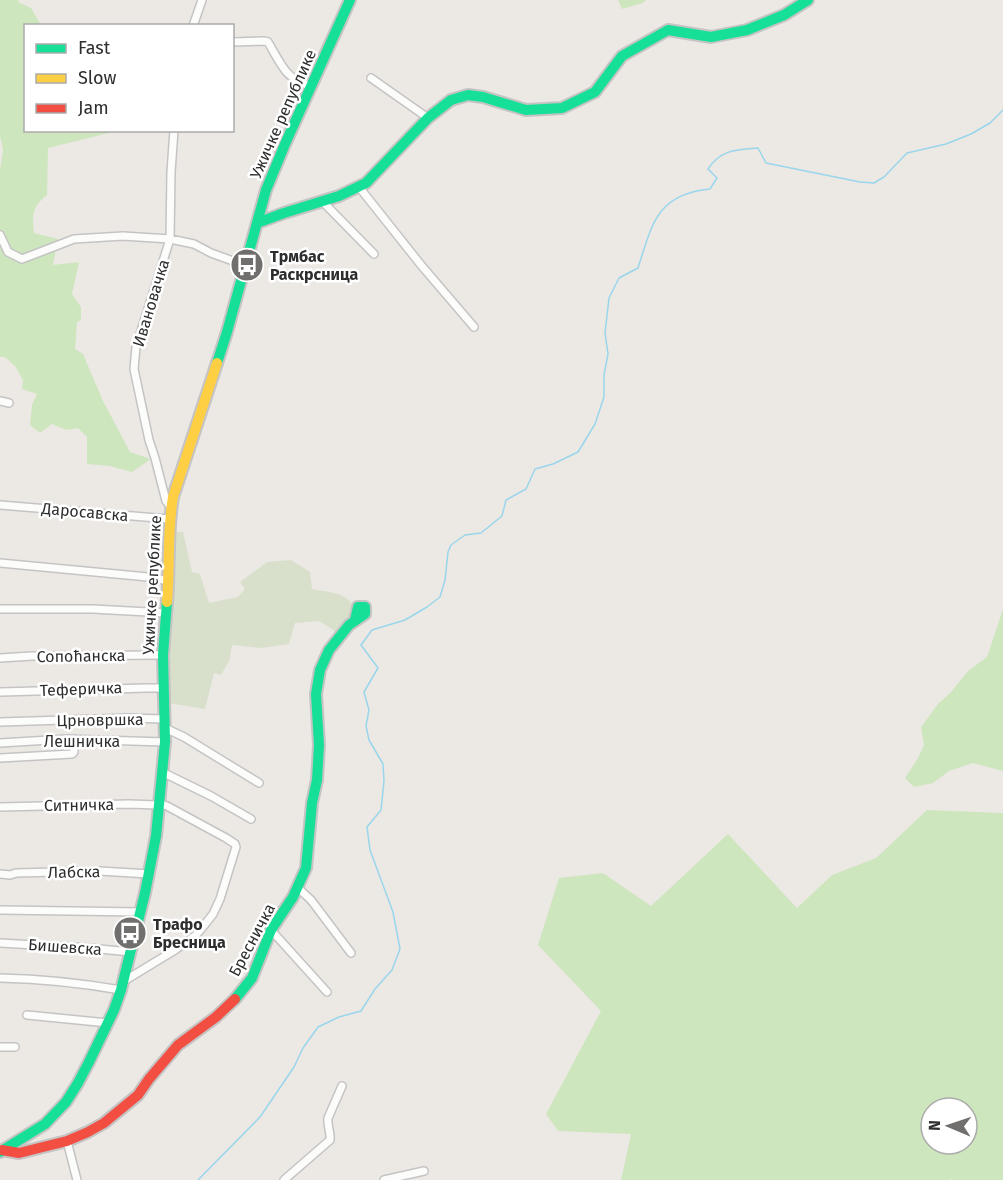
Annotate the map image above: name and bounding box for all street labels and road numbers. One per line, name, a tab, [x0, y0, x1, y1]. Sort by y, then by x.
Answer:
street label: Ужичке републике	[246, 46, 320, 182]
street label: Ивановачка	[129, 257, 173, 349]
street label: Даросавска	[40, 499, 129, 525]
street label: Ужичке републике	[139, 515, 165, 655]
street label: Сопоћанска	[36, 646, 126, 666]
street label: Теферичка	[39, 678, 123, 700]
street label: Црновршка	[56, 710, 144, 730]
street label: Лешничка	[44, 732, 120, 751]
street label: Ситничка	[44, 795, 114, 815]
street label: Лабска	[47, 862, 101, 882]
street label: Бресничка	[225, 900, 279, 980]
street label: Бишевска	[28, 935, 102, 959]

